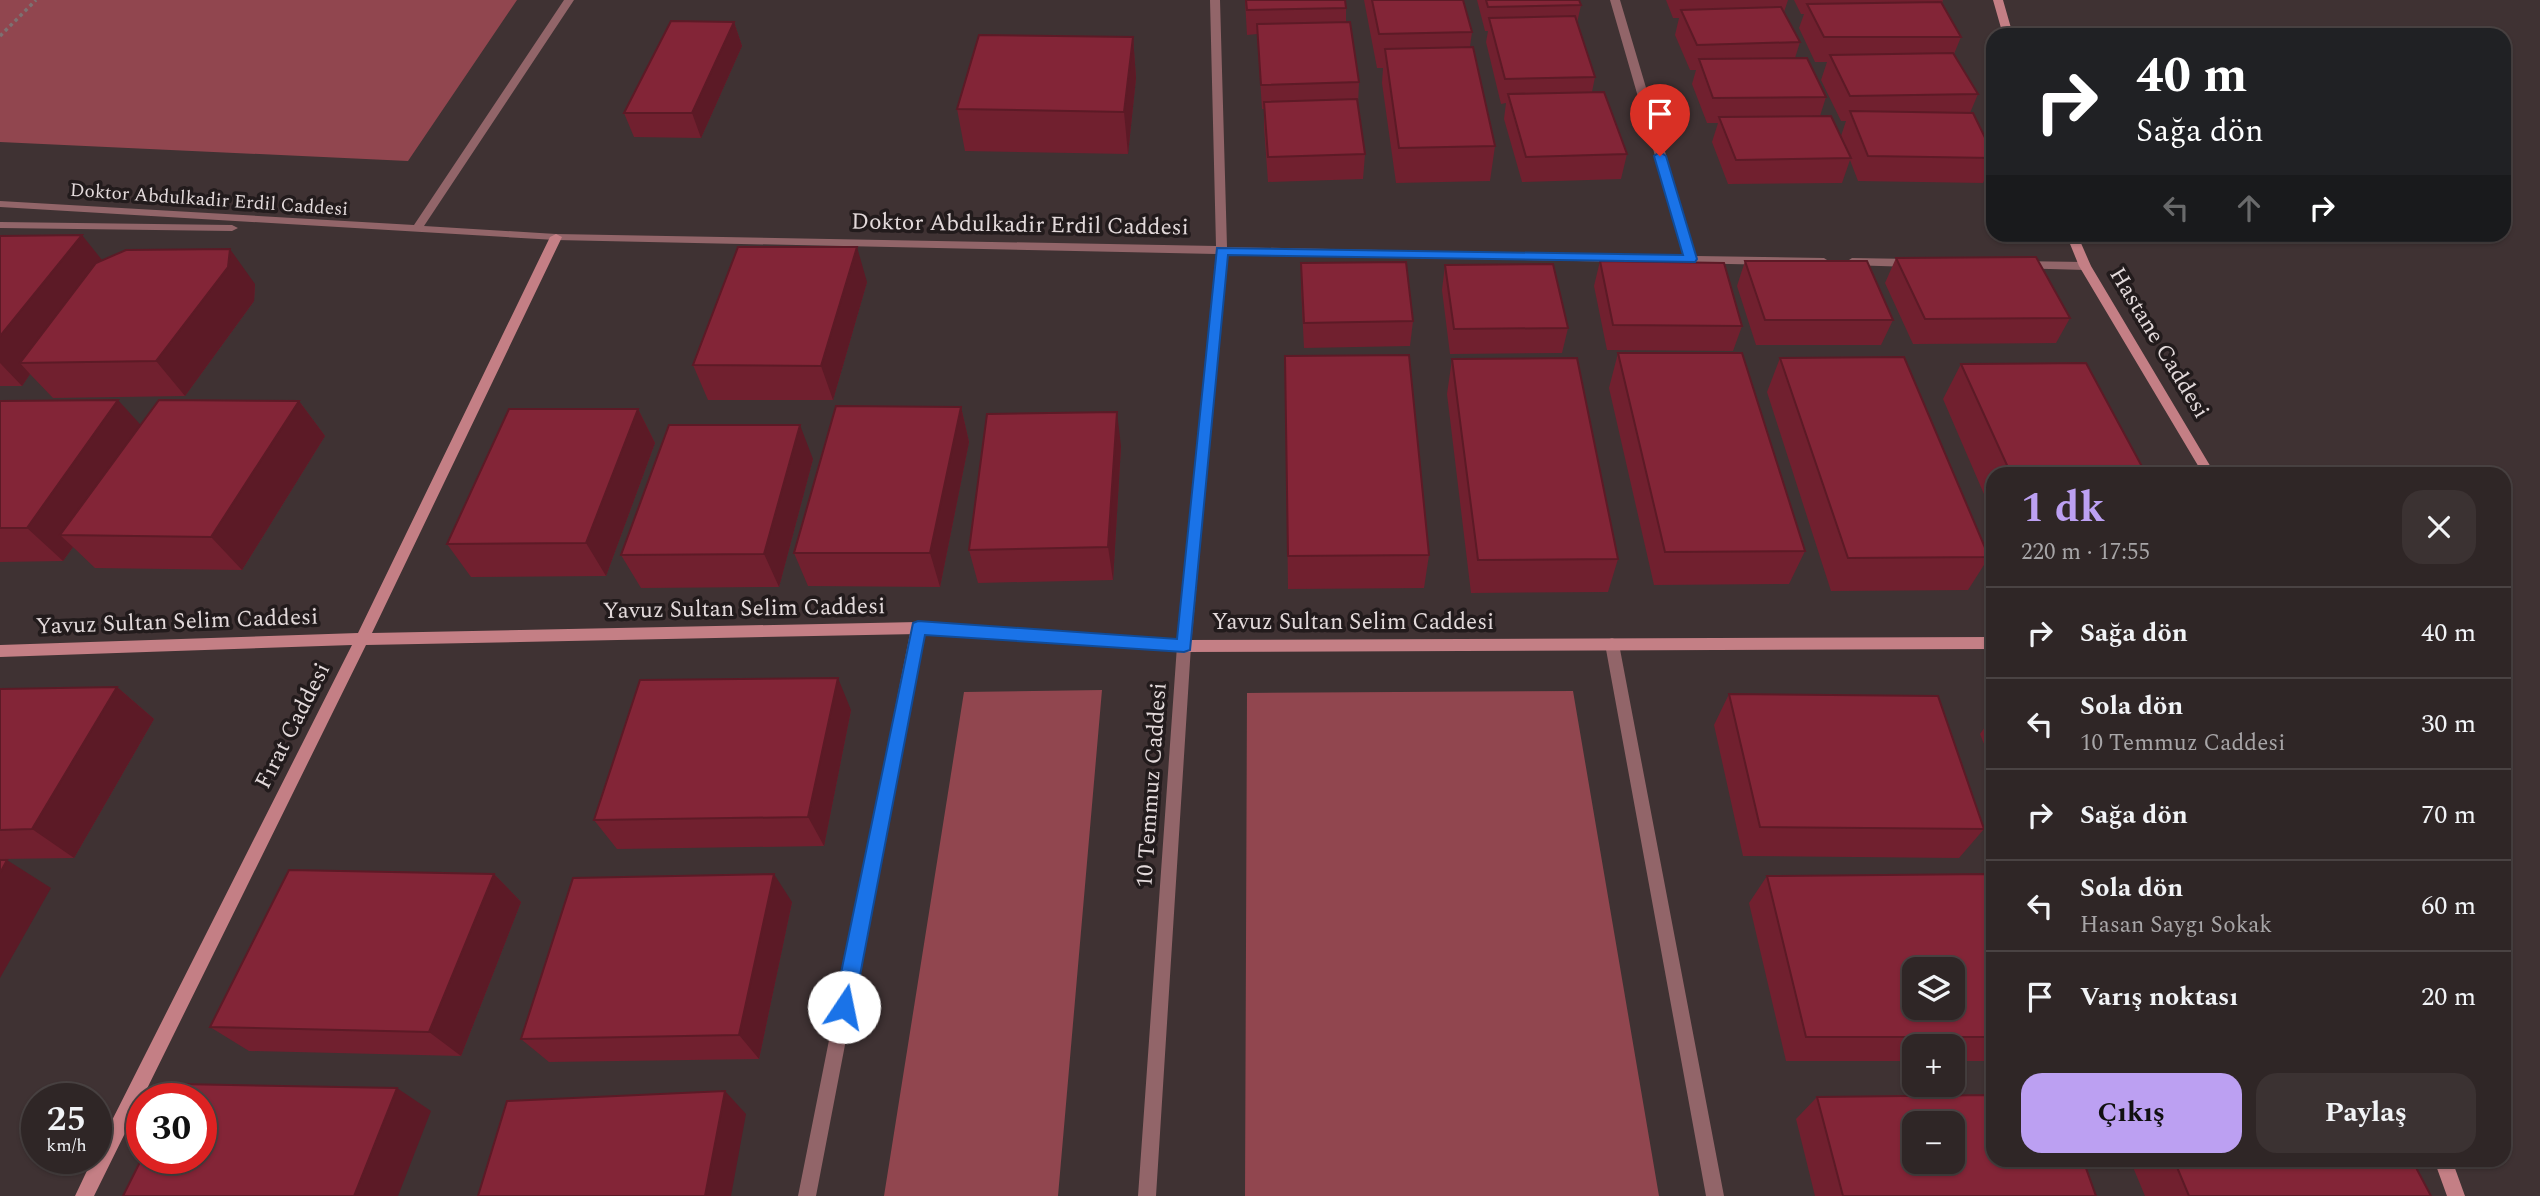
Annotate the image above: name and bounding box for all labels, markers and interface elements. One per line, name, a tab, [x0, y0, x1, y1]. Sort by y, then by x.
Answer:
text: 40 m	[2136, 39, 2247, 114]
icon: right	[2021, 56, 2112, 147]
pin	[1630, 84, 1690, 156]
icon: arrive	[1641, 95, 1679, 133]
text: Sağa dön	[2136, 107, 2264, 156]
street label: Doktor Abdulkadir Erdil Caddesi	[69, 176, 349, 224]
icon: left	[2157, 189, 2195, 227]
icon: ahead	[2230, 189, 2268, 227]
icon: right	[2303, 189, 2341, 227]
street label: Doktor Abdulkadir Erdil Caddesi	[851, 205, 1189, 245]
street label: Hastane Caddesi	[2100, 261, 2218, 425]
text: 1 dk	[2021, 477, 2105, 540]
button: close	[2402, 490, 2476, 564]
text: 220 m · 17:55	[2021, 535, 2150, 570]
street label: Yavuz Sultan Selim Caddesi	[602, 589, 886, 629]
street label: Yavuz Sultan Selim Caddesi	[35, 600, 319, 644]
street label: Yavuz Sultan Selim Caddesi	[1212, 605, 1494, 640]
text: Sağa dön	[2080, 613, 2188, 653]
text: 40 m	[2421, 613, 2476, 653]
icon: right	[2021, 614, 2059, 652]
street label: Fırat Caddesi	[246, 657, 340, 795]
street label: 10 Temmuz Caddesi	[1127, 681, 1177, 889]
text: Sola dön	[2080, 686, 2183, 726]
text: 30 m	[2421, 704, 2476, 744]
icon: left	[2021, 705, 2059, 743]
text: 10 Temmuz Caddesi	[2080, 726, 2285, 761]
text: Sağa dön	[2080, 795, 2188, 835]
text: 70 m	[2421, 795, 2476, 835]
icon: right	[2021, 796, 2059, 834]
text: Sola dön	[2080, 868, 2183, 908]
text: 60 m	[2421, 886, 2476, 926]
icon: left	[2021, 887, 2059, 925]
text: Hasan Saygı Sokak	[2080, 908, 2272, 943]
map controls	[1902, 957, 1965, 1174]
button: layers	[1902, 957, 1965, 1020]
position arrow	[807, 970, 881, 1044]
text: Varış noktası	[2080, 977, 2238, 1017]
text: 20 m	[2421, 977, 2476, 1017]
icon: arrive	[2021, 978, 2059, 1016]
button: +	[1902, 1034, 1965, 1097]
button: Çıkış	[2021, 1073, 2242, 1153]
button: Paylaş	[2256, 1073, 2476, 1153]
speed limit sign: 30	[126, 1083, 217, 1174]
text: 25	[47, 1093, 86, 1146]
button: −	[1902, 1111, 1965, 1174]
text: km/h	[46, 1132, 87, 1159]

